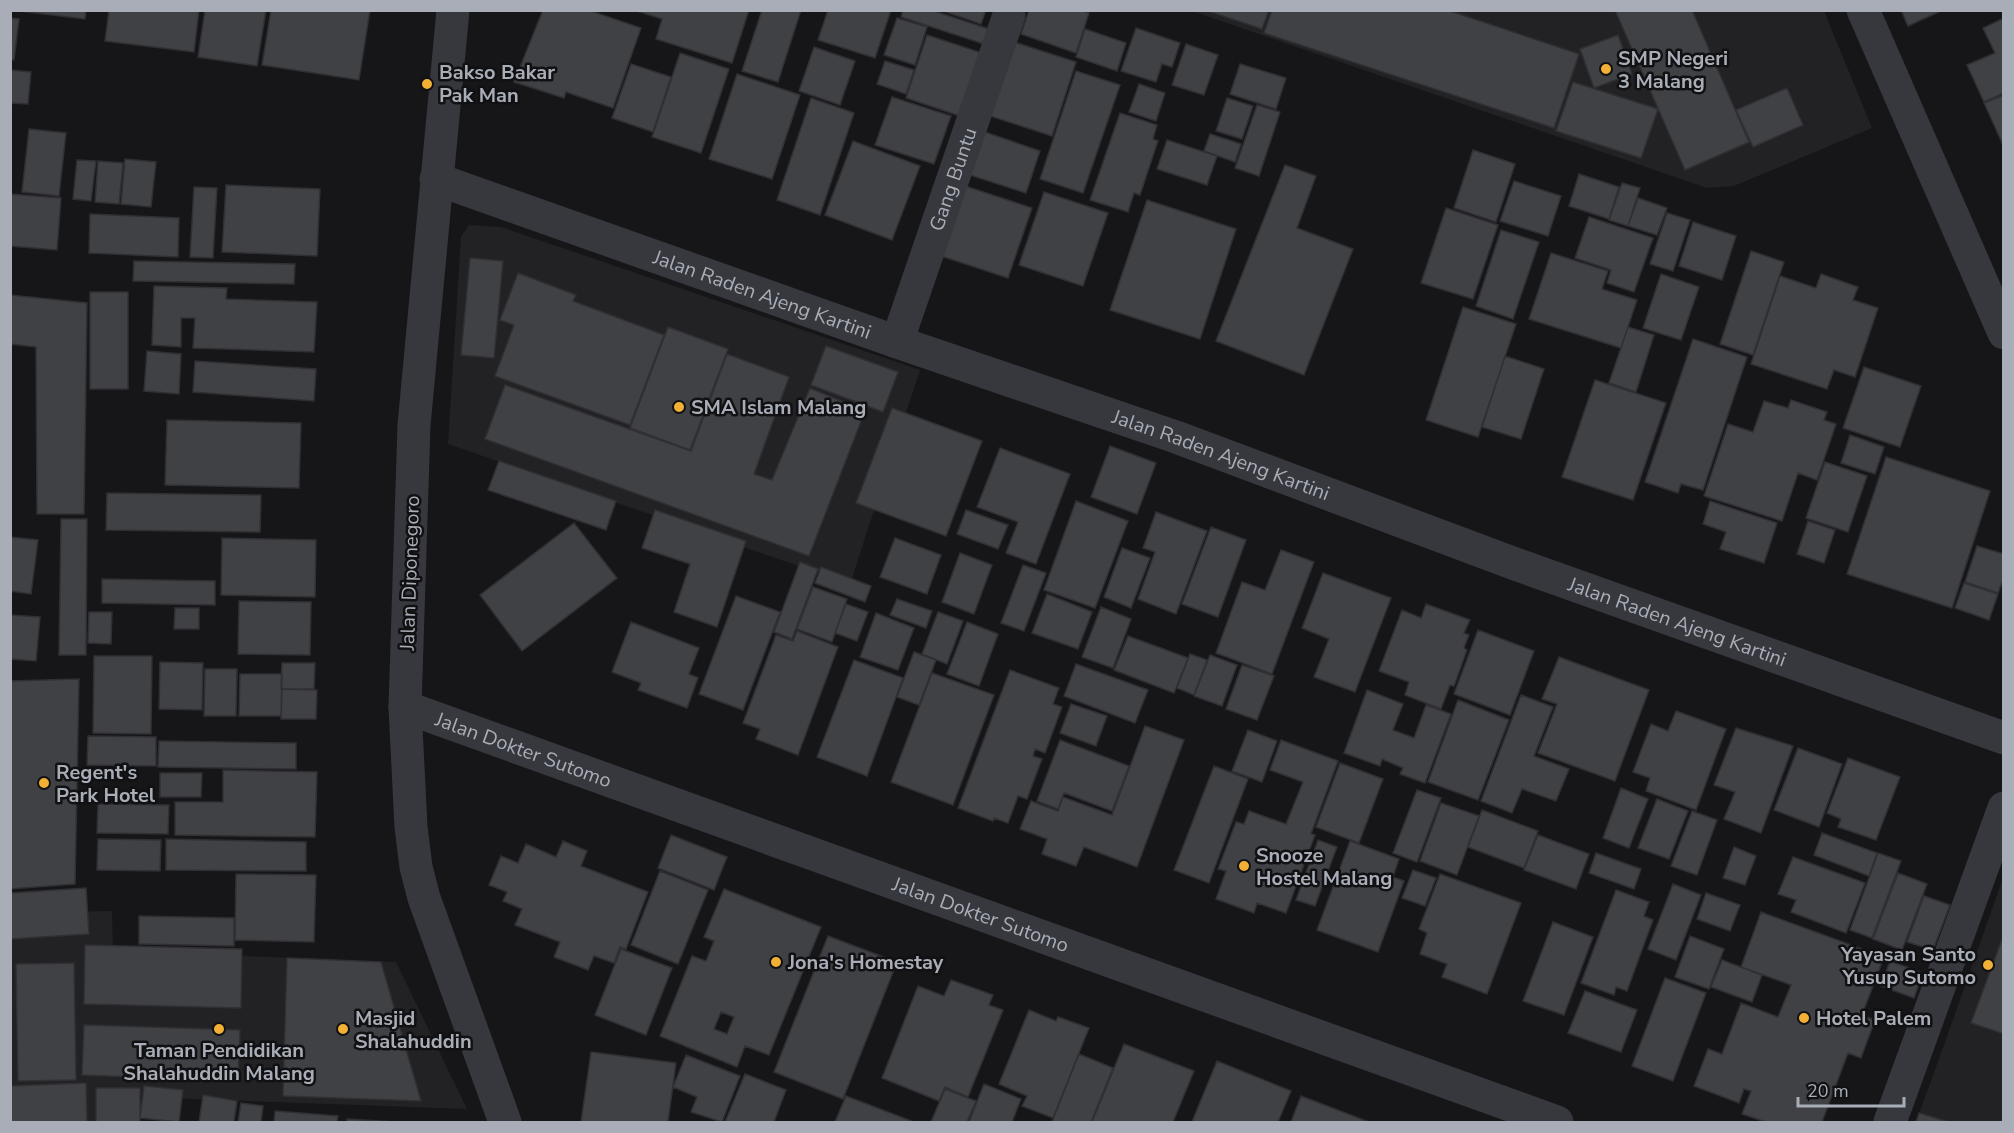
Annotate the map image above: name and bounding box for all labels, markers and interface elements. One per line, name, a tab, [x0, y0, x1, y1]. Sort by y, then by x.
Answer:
place label: SMP Negeri 3 Malang	[1618, 45, 1728, 95]
place label: Bakso Bakar Pak Man	[439, 59, 555, 109]
marker: SMP Negeri 3 Malang	[1599, 62, 1613, 76]
marker: Bakso Bakar Pak Man	[420, 77, 434, 91]
street label: Gang Buntu	[923, 124, 983, 235]
street label: Jalan Raden Ajeng Kartini	[649, 243, 875, 345]
place label: SMA Islam Malang	[691, 394, 866, 421]
marker: SMA Islam Malang	[672, 400, 686, 414]
street label: Jalan Raden Ajeng Kartini	[1108, 402, 1333, 507]
street label: Jalan Diponegoro	[394, 495, 426, 652]
street label: Jalan Raden Ajeng Kartini	[1564, 570, 1790, 673]
street label: Jalan Dokter Sutomo	[431, 705, 615, 794]
place label: Regent's Park Hotel	[56, 759, 156, 809]
marker: Regent's Park Hotel	[37, 776, 51, 790]
place label: Snooze Hostel Malang	[1256, 842, 1392, 892]
marker: Snooze Hostel Malang	[1237, 859, 1251, 873]
street label: Jalan Dokter Sutomo	[888, 870, 1073, 959]
place label: Yayasan Santo Yusup Sutomo	[1840, 941, 1976, 991]
place label: Jona's Homestay	[787, 949, 944, 976]
marker: Jona's Homestay	[769, 955, 783, 969]
marker: Yayasan Santo Yusup Sutomo	[1981, 958, 1995, 972]
place label: Masjid Shalahuddin	[355, 1005, 472, 1055]
place label: Hotel Palem	[1816, 1005, 1931, 1032]
marker: Hotel Palem	[1797, 1011, 1811, 1025]
marker: Taman Pendidikan Shalahuddin Malang	[212, 1022, 226, 1036]
marker: Masjid Shalahuddin	[336, 1022, 350, 1036]
place label: Taman Pendidikan Shalahuddin Malang	[123, 1037, 315, 1087]
scale bar	[1798, 1070, 1904, 1108]
text: 20 m	[1807, 1079, 1849, 1103]

